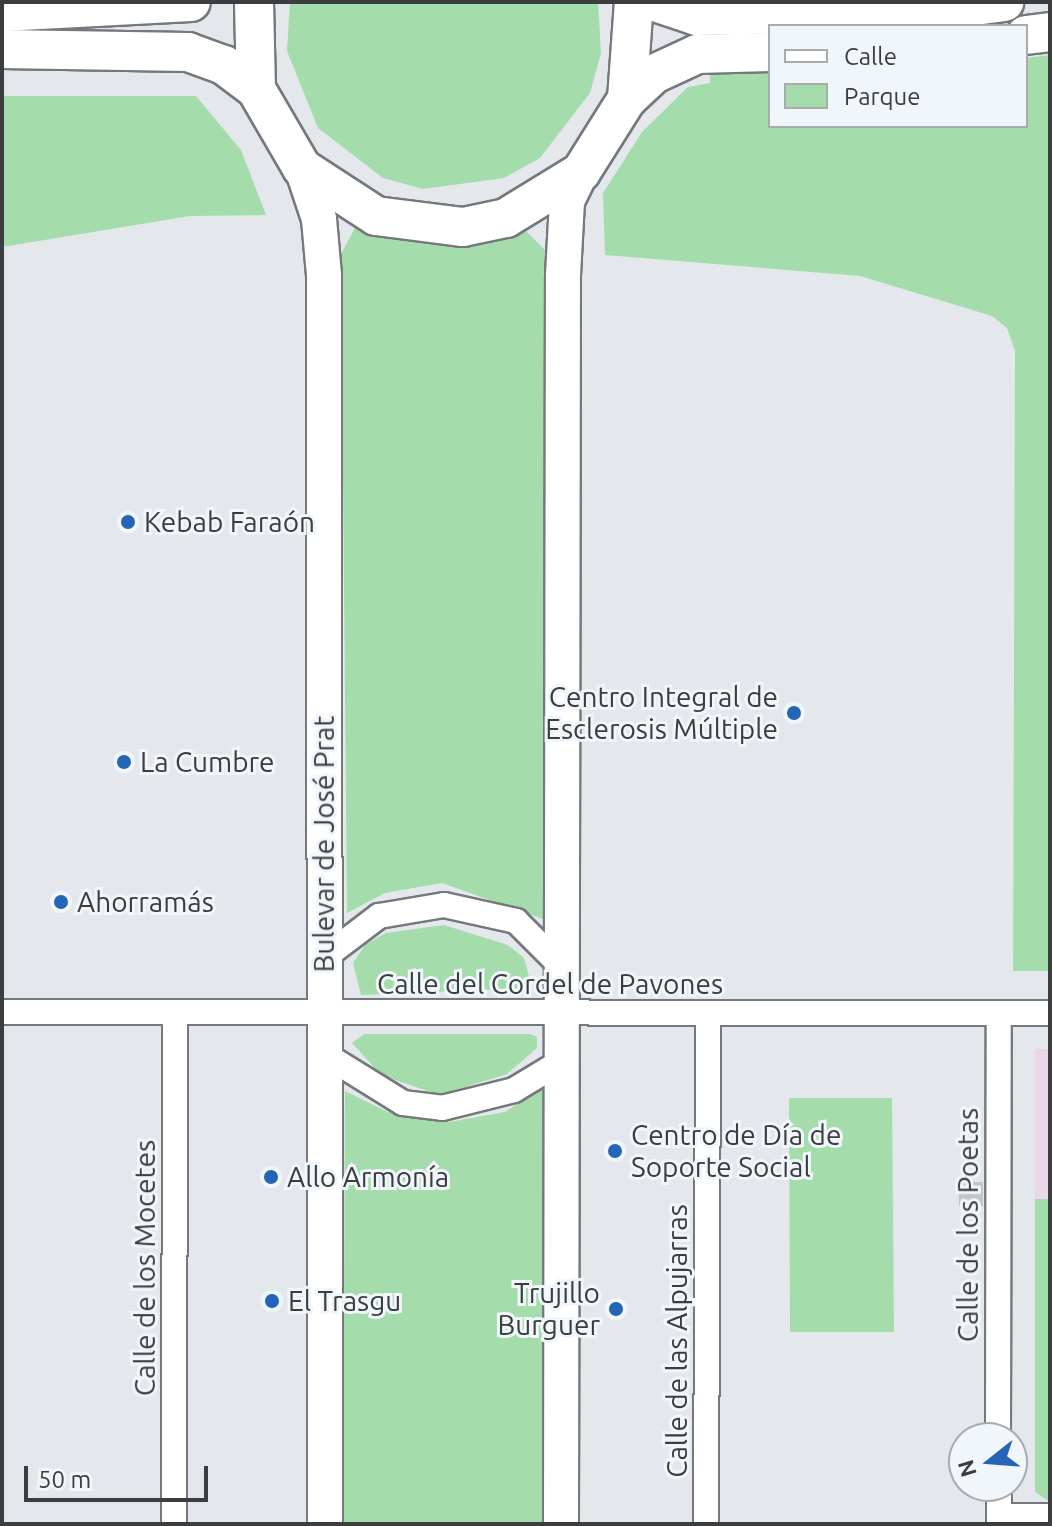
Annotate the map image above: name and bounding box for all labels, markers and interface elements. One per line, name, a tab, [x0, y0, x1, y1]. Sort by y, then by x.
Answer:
legend	[768, 24, 1028, 128]
text: Calle	[844, 43, 897, 70]
text: Parque	[844, 83, 921, 110]
place label: Kebab Faraón	[144, 505, 315, 539]
marker: Kebab Faraón	[119, 513, 137, 531]
place label: Centro Integral de Esclerosis Múltiple	[545, 680, 778, 746]
marker: Centro Integral de Esclerosis Múltiple	[785, 704, 803, 722]
street label: Bulevar de José Prat	[307, 716, 341, 972]
place label: La Cumbre	[140, 745, 275, 779]
marker: La Cumbre	[115, 753, 133, 771]
place label: Ahorramás	[77, 885, 214, 919]
marker: Ahorramás	[52, 893, 70, 911]
street label: Calle del Cordel de Pavones	[377, 967, 723, 1001]
street label: Calle de los Poetas	[951, 1108, 985, 1342]
place label: Centro de Día de Soporte Social	[631, 1118, 841, 1184]
street label: Calle de los Mocetes	[128, 1140, 162, 1396]
marker: Centro de Día de Soporte Social	[606, 1142, 624, 1160]
place label: Allo Armonía	[287, 1160, 449, 1194]
marker: Allo Armonía	[262, 1168, 280, 1186]
street label: Calle de las Alpujarras	[660, 1204, 694, 1478]
place label: Trujillo Burguer	[497, 1276, 600, 1342]
place label: El Trasgu	[288, 1284, 401, 1318]
marker: El Trasgu	[263, 1292, 281, 1310]
marker: Trujillo Burguer	[607, 1300, 625, 1318]
north arrow	[948, 1422, 1028, 1502]
scale bar	[28, 1450, 212, 1500]
text: N	[952, 1457, 981, 1480]
text: 50 m	[38, 1466, 91, 1493]

